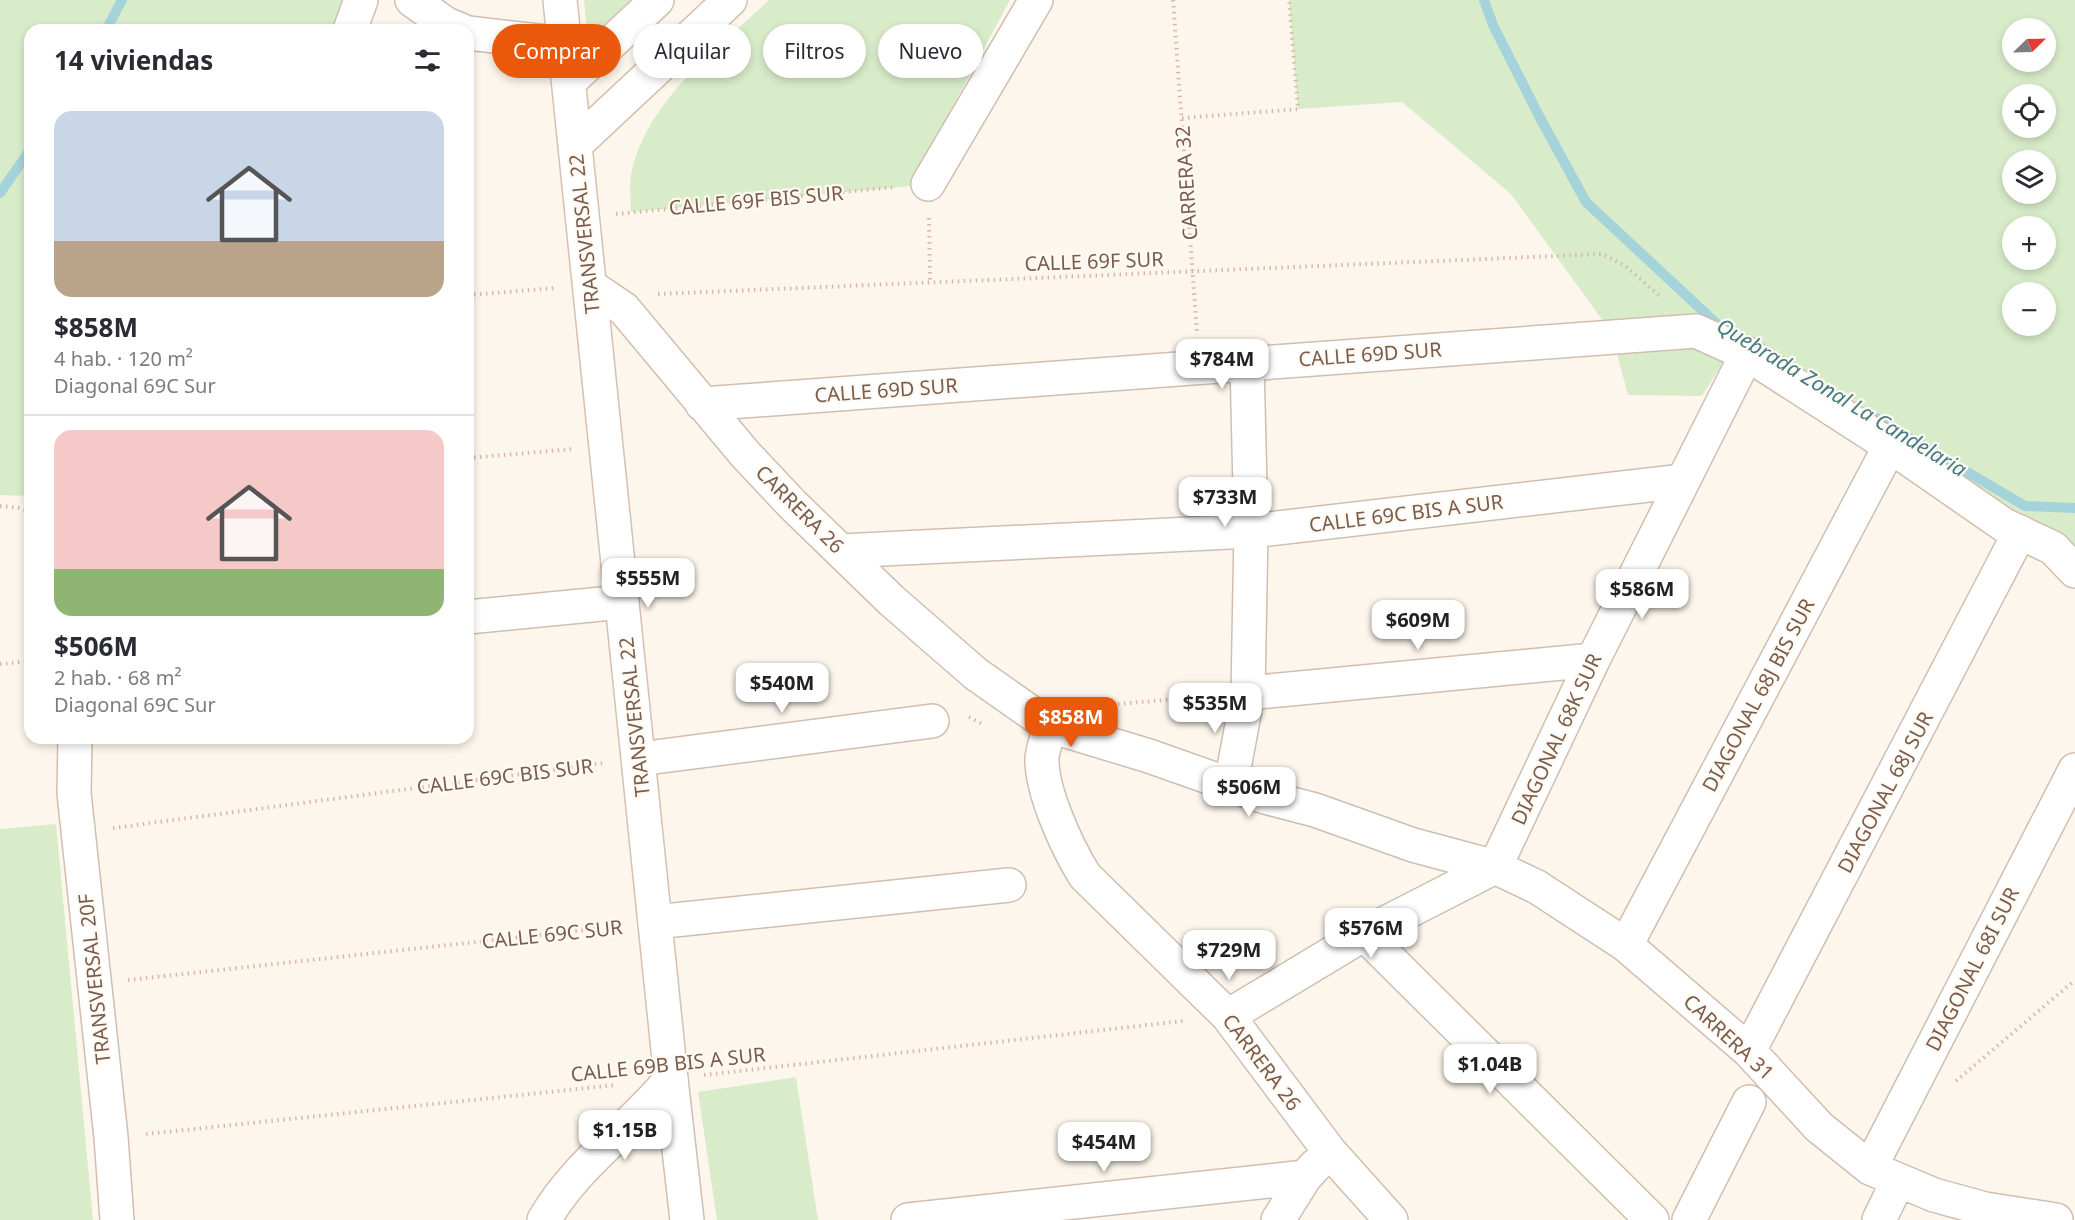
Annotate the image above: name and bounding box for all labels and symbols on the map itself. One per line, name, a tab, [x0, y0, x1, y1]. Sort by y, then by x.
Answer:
north arrow	[2002, 18, 2056, 72]
street label: CARRERA 32	[1169, 125, 1203, 241]
street label: TRANSVERSAL 22	[562, 153, 606, 315]
street label: CALLE 69F BIS SUR	[668, 179, 845, 221]
street label: CALLE 69F SUR	[1024, 245, 1165, 277]
water label: Quebrada Zonal La Candelaria	[1712, 311, 1972, 483]
street label: CALLE 69D SUR	[1298, 335, 1443, 372]
pin: $784M	[1180, 339, 1264, 390]
street label: CALLE 69D SUR	[814, 371, 959, 408]
street label: CARRERA 26	[750, 459, 850, 559]
pin: $733M	[1183, 477, 1267, 528]
street label: CALLE 69C BIS A SUR	[1307, 488, 1505, 538]
pin: $555M	[606, 558, 690, 609]
pin: $586M	[1600, 569, 1684, 620]
street label: DIAGONAL 68J BIS SUR	[1696, 593, 1821, 796]
pin: $609M	[1376, 600, 1460, 651]
street label: TRANSVERSAL 22	[612, 636, 656, 798]
street label: DIAGONAL 68K SUR	[1504, 648, 1608, 829]
pin: $540M	[740, 663, 824, 714]
pin: $535M	[1173, 683, 1257, 734]
pin: $858M	[1029, 697, 1113, 748]
street label: DIAGONAL 68J SUR	[1831, 706, 1939, 877]
street label: CALLE 69C BIS SUR	[415, 752, 595, 800]
pin: $506M	[1207, 767, 1291, 818]
street label: DIAGONAL 68I SUR	[1919, 882, 2025, 1056]
street label: TRANSVERSAL 20F	[72, 893, 116, 1065]
pin: $576M	[1329, 908, 1413, 959]
street label: CALLE 69C SUR	[480, 913, 624, 955]
pin: $729M	[1187, 930, 1271, 981]
street label: CARRERA 31	[1678, 988, 1780, 1086]
street label: CARRERA 26	[1217, 1008, 1307, 1116]
street label: CALLE 69B BIS A SUR	[569, 1040, 767, 1088]
pin: $1.04B	[1441, 1044, 1539, 1095]
pin: $1.15B	[576, 1110, 674, 1161]
pin: $454M	[1062, 1122, 1146, 1173]

